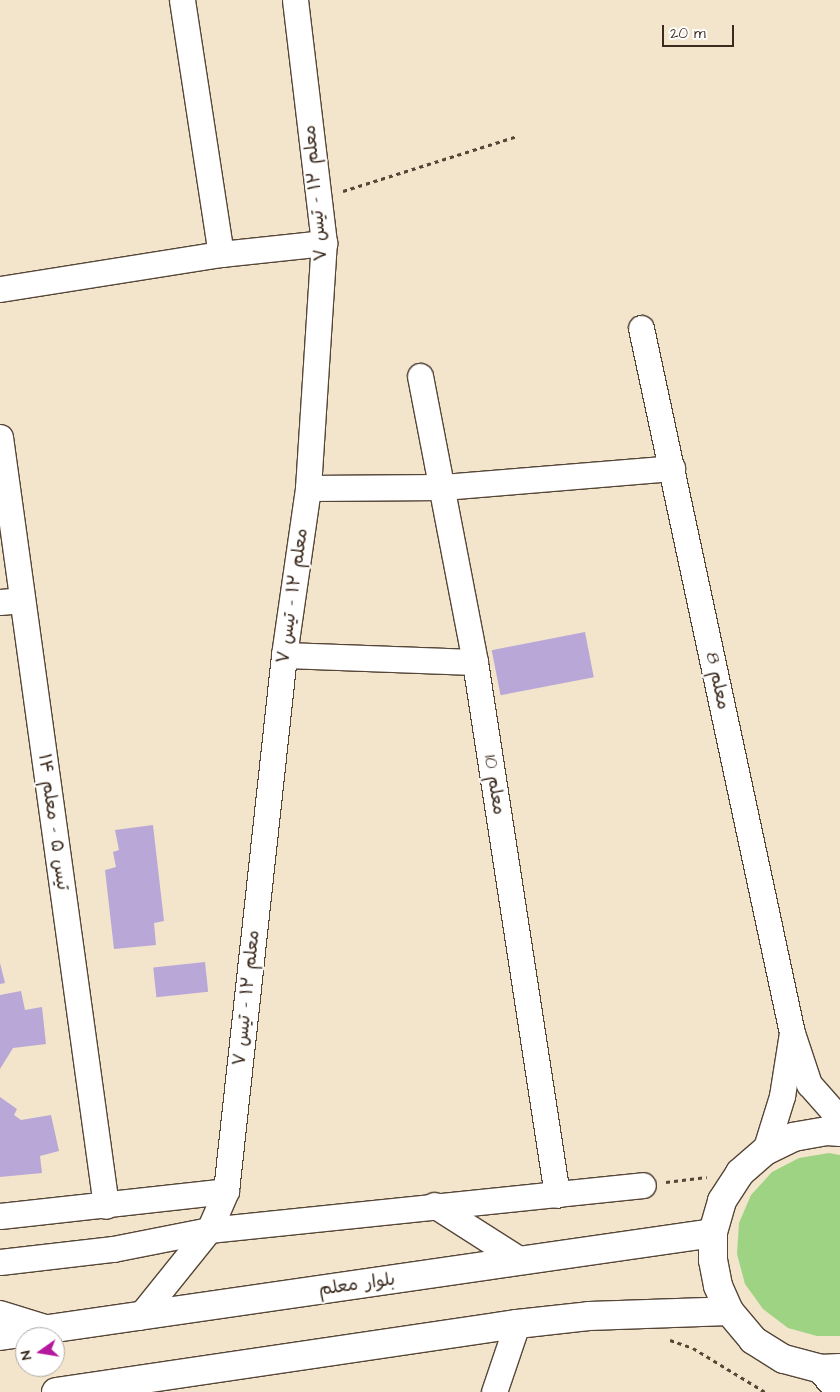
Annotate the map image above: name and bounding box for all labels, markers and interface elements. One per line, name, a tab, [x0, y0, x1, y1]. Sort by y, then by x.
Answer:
scale bar	[665, 15, 738, 47]
text: 20 m	[670, 23, 706, 44]
street label: معلم ۱۲ - تیس ۷	[299, 124, 333, 262]
street label: معلم ۱۲ - تیس ۷	[273, 527, 313, 665]
street label: معلم 8	[700, 650, 734, 712]
street label: تیس ۵ - معلم ۱۴	[33, 752, 73, 892]
street label: معلم 10	[479, 754, 509, 816]
street label: معلم ۱۲ - تیس ۷	[229, 929, 265, 1067]
street label: بلوار معلم	[317, 1269, 397, 1301]
north arrow	[15, 1327, 65, 1377]
text: N	[16, 1349, 37, 1362]

